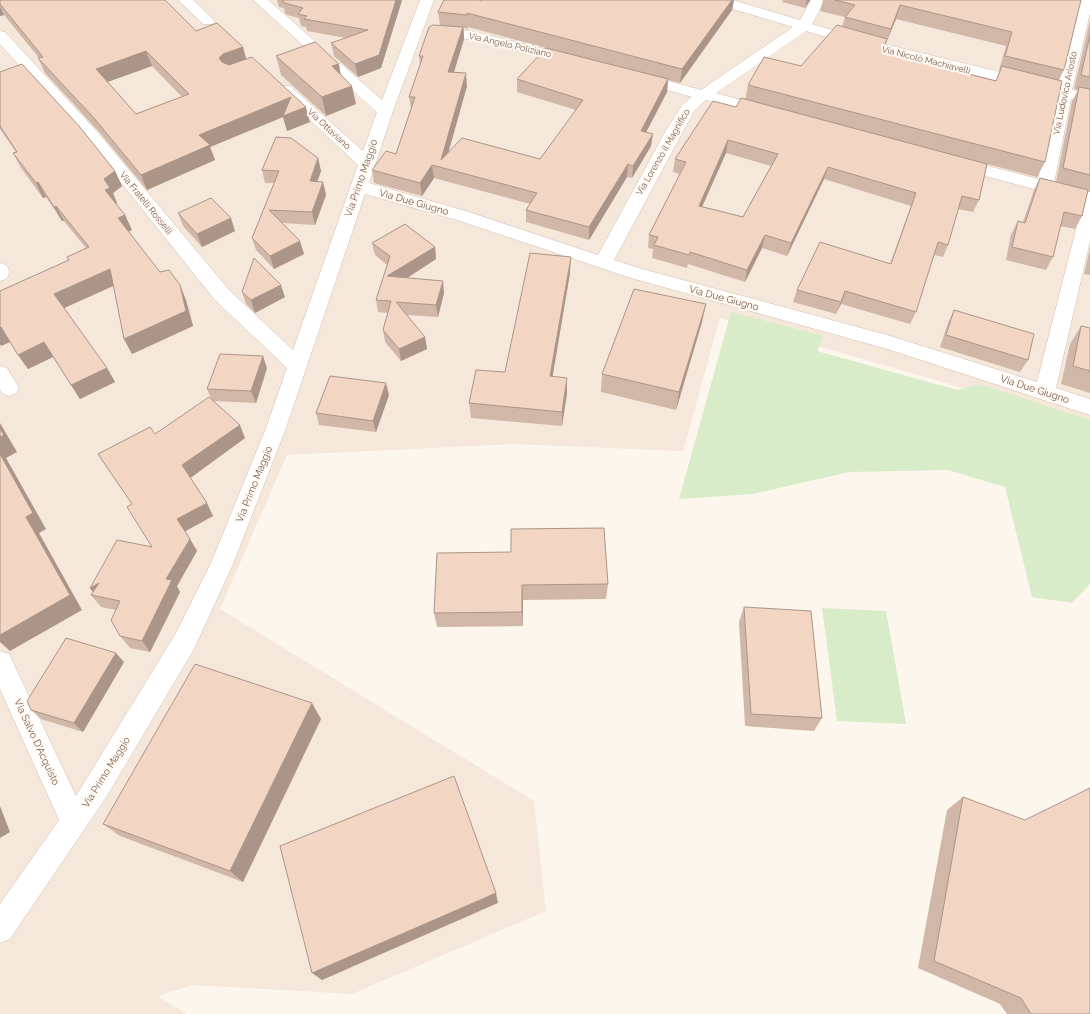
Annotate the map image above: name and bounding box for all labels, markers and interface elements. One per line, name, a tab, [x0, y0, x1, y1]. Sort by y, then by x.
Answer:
street label: Via Angelo Poliziano	[468, 31, 552, 59]
street label: Via Nicolò Machiavelli	[881, 44, 971, 76]
street label: Via Ludovico Ariosto	[1051, 50, 1079, 136]
street label: Via Ottaviano	[305, 107, 353, 151]
street label: Via Lorenzo il Magnifico	[634, 107, 692, 197]
street label: Via Primo Maggio	[343, 138, 379, 218]
street label: Via Fratelli Rosselli	[118, 170, 174, 236]
street label: Via Due Giugno	[378, 187, 450, 217]
street label: Via Due Giugno	[688, 283, 760, 313]
street label: Via Due Giugno	[999, 373, 1071, 405]
street label: Via Primo Maggio	[234, 444, 274, 524]
street label: Via Salvo D'Acquisto	[12, 697, 62, 787]
street label: Via Primo Maggio	[80, 735, 132, 809]

